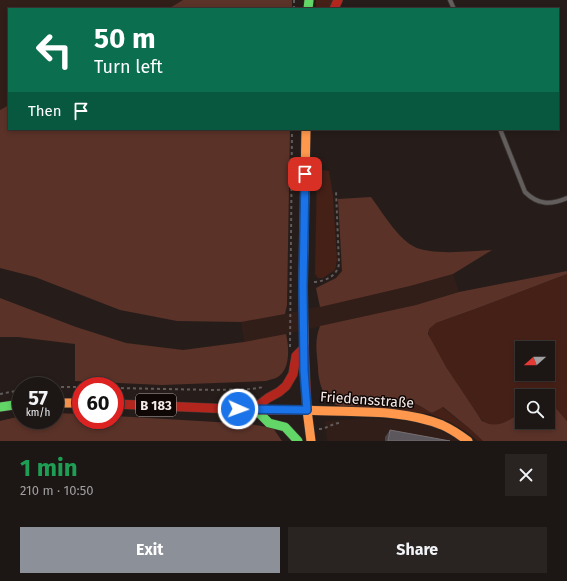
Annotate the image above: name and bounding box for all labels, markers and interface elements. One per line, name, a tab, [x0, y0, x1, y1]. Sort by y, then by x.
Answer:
text: 50 m	[94, 22, 156, 55]
icon: left	[28, 24, 80, 76]
text: Turn left	[94, 56, 163, 78]
icon: arrive	[70, 100, 92, 122]
text: Then	[28, 102, 62, 120]
pin	[288, 157, 322, 191]
icon: arrive	[294, 163, 316, 185]
north arrow	[515, 341, 555, 381]
map controls	[515, 341, 555, 429]
speed limit sign: 60	[72, 377, 124, 429]
text: 57	[28, 386, 48, 410]
position arrow	[217, 388, 259, 430]
street label: Friedensstraße	[320, 388, 414, 412]
button: search	[515, 389, 555, 429]
road number: B 183	[136, 394, 176, 416]
text: km/h	[26, 407, 50, 419]
text: 1 min	[20, 454, 78, 482]
button: close	[505, 454, 547, 496]
text: 210 m · 10:50	[20, 483, 93, 498]
button: Exit	[20, 527, 280, 573]
button: Share	[288, 527, 547, 573]

